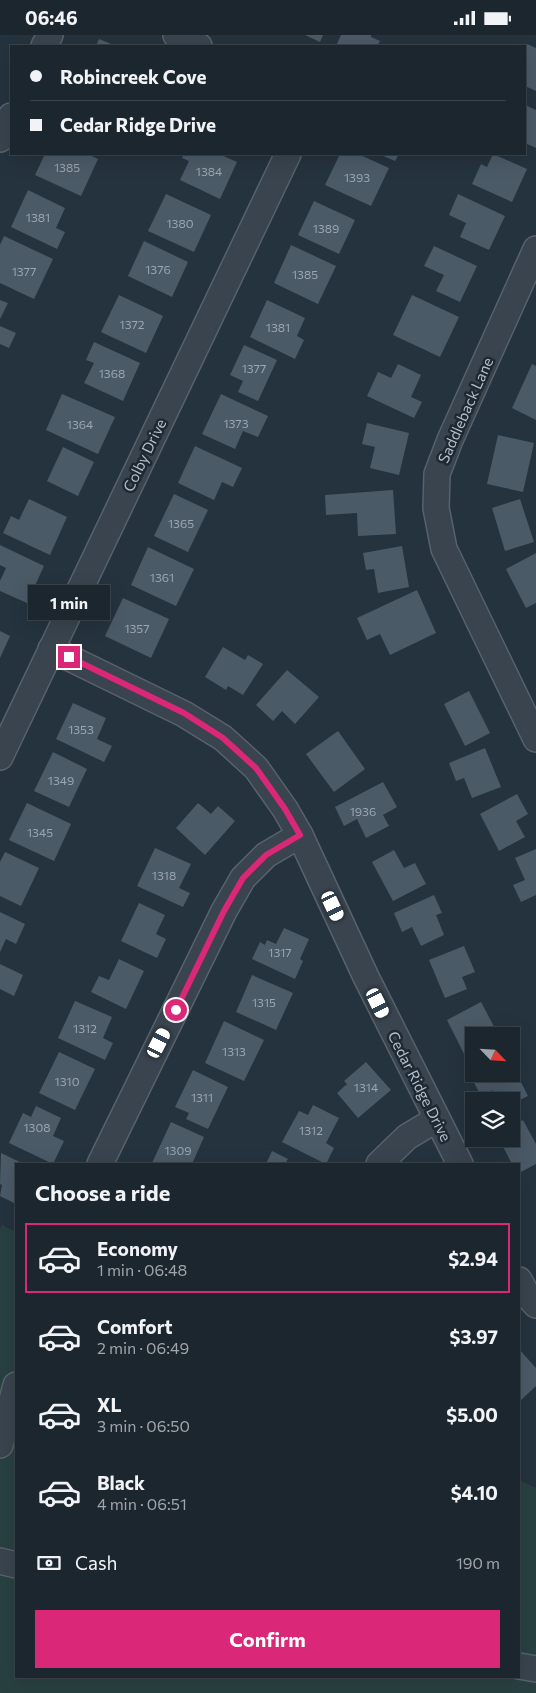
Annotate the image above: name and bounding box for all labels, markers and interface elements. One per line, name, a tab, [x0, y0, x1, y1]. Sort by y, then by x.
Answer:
text: 06:46	[25, 6, 78, 29]
text: Robincreek Cove	[60, 65, 207, 88]
text: Cedar Ridge Drive	[60, 113, 216, 136]
house number: 1385	[54, 160, 80, 174]
house number: 1384	[196, 164, 222, 178]
house number: 1393	[344, 170, 370, 184]
house number: 1381	[26, 210, 50, 224]
house number: 1380	[166, 216, 194, 230]
house number: 1389	[313, 221, 339, 235]
house number: 1376	[145, 262, 171, 276]
house number: 1377	[12, 264, 36, 278]
house number: 1385	[292, 267, 318, 281]
house number: 1372	[120, 317, 145, 331]
house number: 1381	[266, 320, 290, 334]
street label: Saddleback Lane	[434, 354, 496, 466]
house number: 1377	[242, 361, 266, 375]
house number: 1368	[99, 366, 125, 380]
street label: Colby Drive	[119, 416, 169, 494]
house number: 1373	[223, 416, 249, 430]
house number: 1364	[67, 417, 93, 431]
house number: 1365	[168, 516, 194, 530]
house number: 1361	[150, 570, 174, 584]
callout: 1 min	[28, 585, 110, 619]
text: 1 min	[50, 593, 88, 612]
house number: 1357	[124, 621, 150, 635]
route end	[58, 646, 80, 668]
house number: 1353	[68, 722, 94, 736]
house number: 1349	[48, 773, 74, 787]
house number: 1936	[350, 804, 376, 818]
house number: 1345	[27, 825, 53, 839]
house number: 1318	[152, 868, 176, 882]
car	[319, 889, 346, 923]
house number: 1317	[268, 945, 292, 959]
car	[364, 986, 391, 1020]
house number: 1315	[252, 995, 276, 1009]
route start	[165, 999, 187, 1021]
house number: 1312	[73, 1021, 97, 1035]
car	[145, 1026, 172, 1060]
north arrow	[465, 1027, 520, 1083]
map controls	[465, 1027, 520, 1147]
street label: Cedar Ridge Drive	[384, 1028, 456, 1144]
house number: 1313	[222, 1044, 246, 1058]
house number: 1310	[55, 1074, 80, 1088]
house number: 1314	[354, 1080, 378, 1094]
house number: 1311	[191, 1090, 213, 1104]
button: layers	[465, 1092, 520, 1147]
house number: 1308	[23, 1120, 51, 1134]
house number: 1312	[299, 1123, 323, 1137]
house number: 1309	[164, 1143, 192, 1157]
text: Choose a ride	[35, 1179, 170, 1206]
icon: car	[37, 1236, 82, 1281]
text: Economy	[97, 1237, 178, 1260]
text: $2.94	[448, 1247, 498, 1270]
text: 1 min · 06:48	[97, 1260, 187, 1279]
icon: car	[37, 1314, 82, 1359]
text: Comfort	[97, 1315, 173, 1338]
text: $3.97	[450, 1325, 498, 1348]
text: 2 min · 06:49	[97, 1338, 189, 1357]
icon: car	[37, 1392, 82, 1437]
text: XL	[97, 1393, 122, 1416]
text: $5.00	[446, 1403, 498, 1426]
text: 3 min · 06:50	[97, 1416, 190, 1435]
icon: car	[37, 1470, 82, 1515]
text: Black	[97, 1471, 145, 1494]
text: $4.10	[451, 1481, 498, 1504]
text: 4 min · 06:51	[97, 1494, 187, 1513]
icon: cash	[35, 1549, 63, 1577]
text: Cash	[75, 1551, 117, 1574]
text: 190 m	[456, 1553, 500, 1572]
button: Confirm	[35, 1610, 500, 1668]

